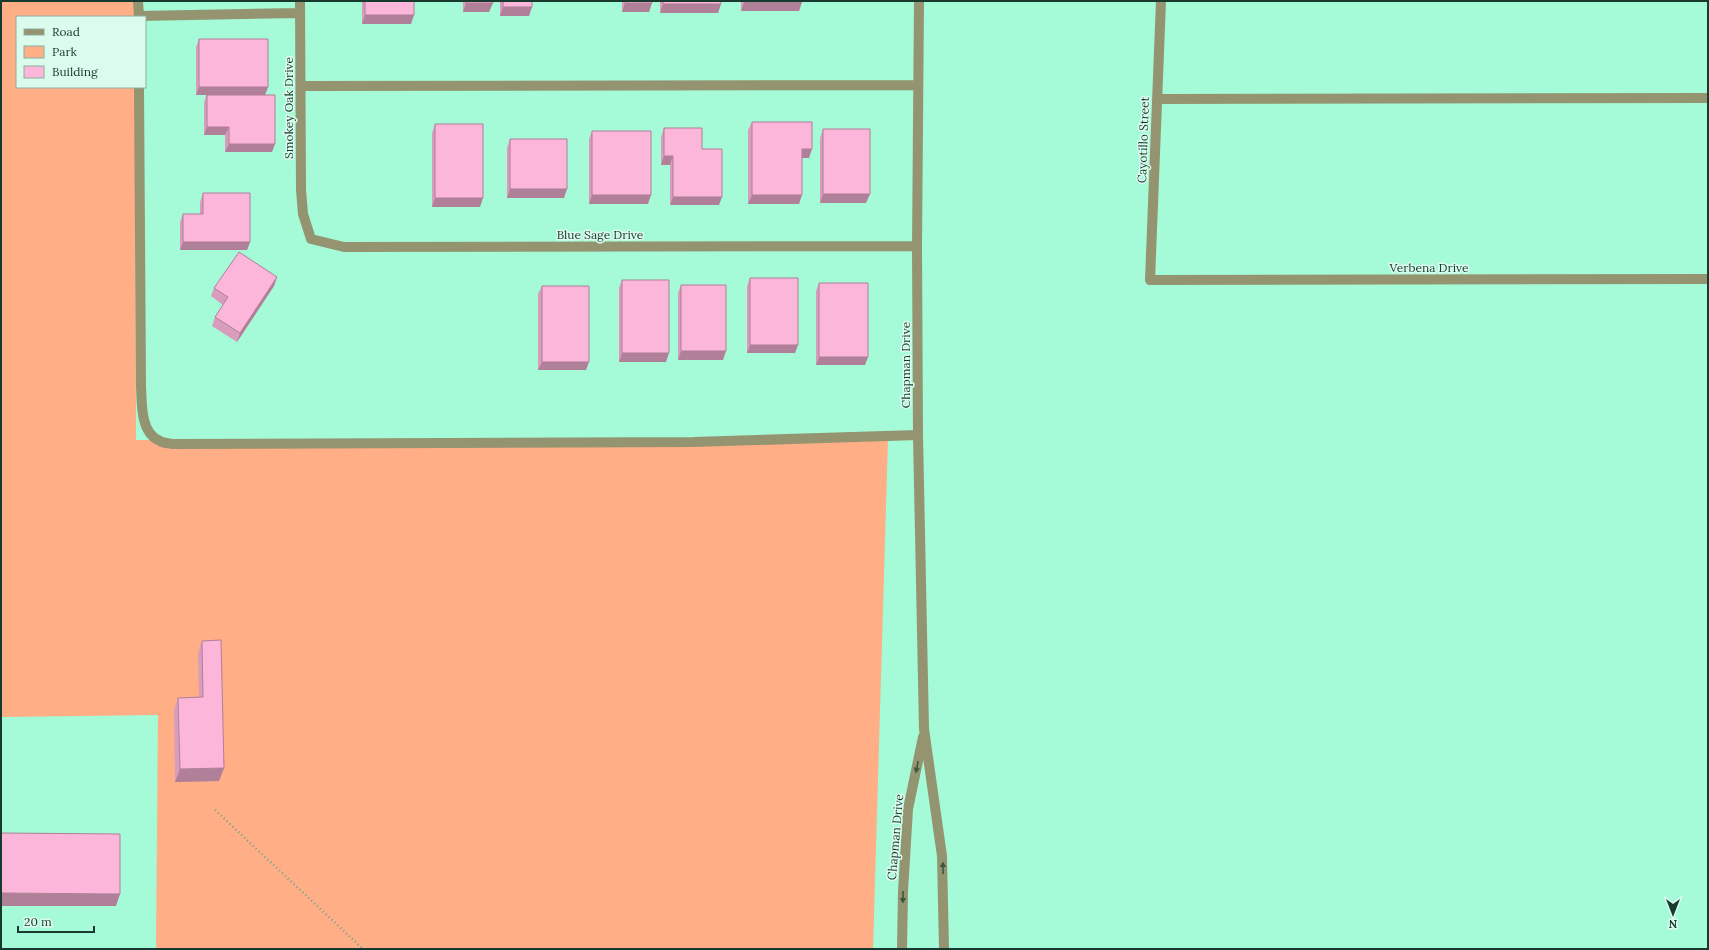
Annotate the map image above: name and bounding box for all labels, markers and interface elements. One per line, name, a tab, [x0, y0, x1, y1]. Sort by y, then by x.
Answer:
legend	[16, 16, 146, 88]
text: Road	[52, 24, 80, 39]
text: Park	[52, 44, 78, 59]
street label: Smokey Oak Drive	[281, 56, 296, 159]
text: Building	[52, 64, 98, 79]
street label: Cayotillo Street	[1134, 96, 1152, 183]
street label: Blue Sage Drive	[557, 227, 644, 242]
street label: Verbena Drive	[1388, 260, 1469, 275]
street label: Chapman Drive	[898, 321, 913, 408]
one-way arrow	[913, 761, 919, 774]
street label: Chapman Drive	[884, 793, 906, 881]
one-way arrow	[939, 862, 946, 874]
one-way arrow	[900, 891, 906, 904]
north arrow	[1653, 894, 1693, 934]
scale bar	[18, 908, 94, 934]
text: 20 m	[24, 914, 52, 929]
text: N	[1668, 917, 1677, 931]

